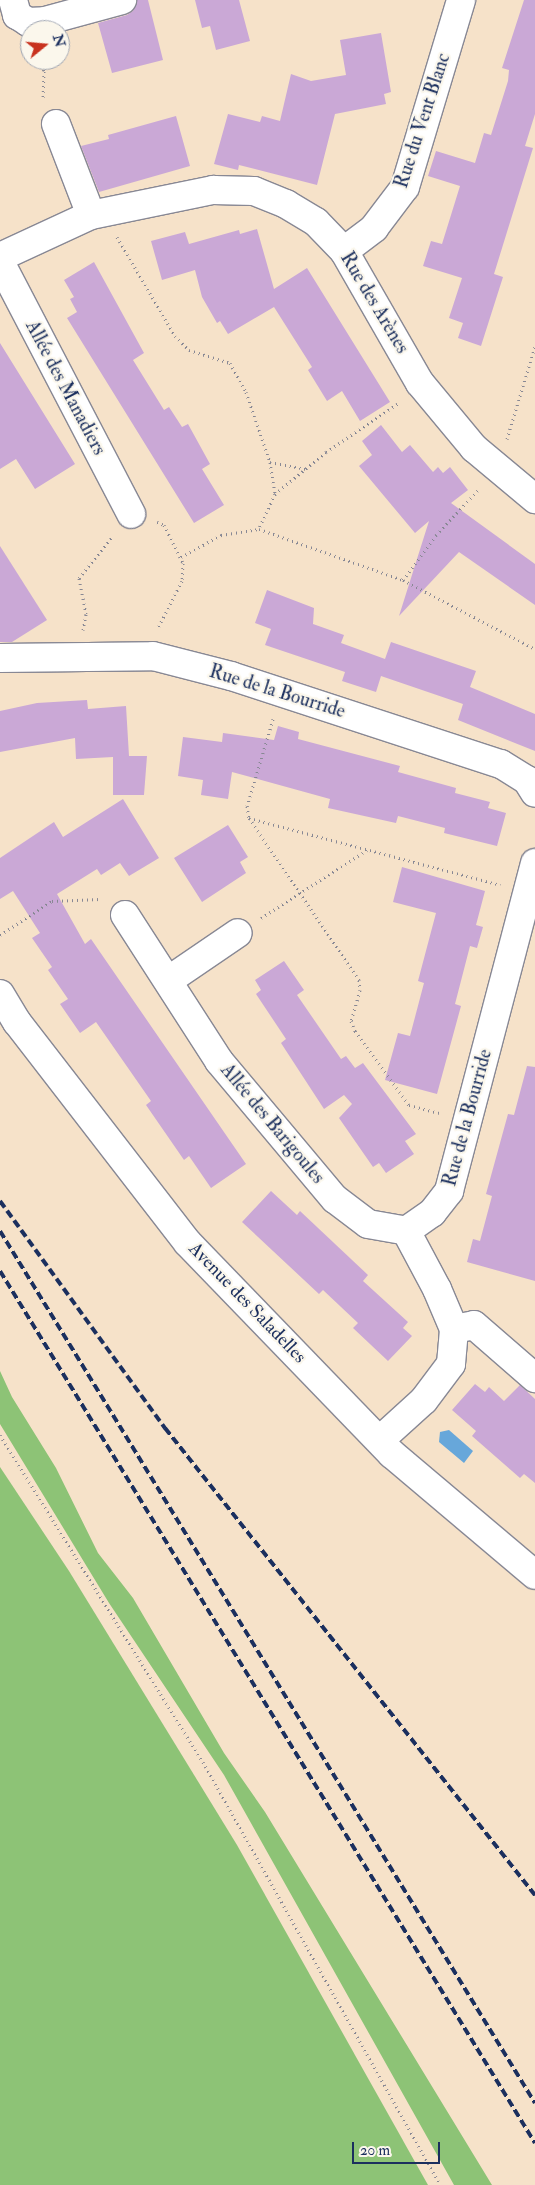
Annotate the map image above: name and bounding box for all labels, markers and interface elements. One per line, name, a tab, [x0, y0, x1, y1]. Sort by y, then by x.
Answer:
north arrow	[20, 20, 70, 70]
text: N	[49, 32, 69, 49]
street label: Rue du Vent Blanc	[390, 51, 456, 191]
street label: Rue des Arènes	[335, 248, 413, 358]
street label: Allée des Manadiers	[20, 317, 110, 459]
street label: Rue de la Bourride	[206, 660, 348, 724]
street label: Rue de la Bourride	[439, 1047, 497, 1189]
street label: Allée des Barigoules	[215, 1059, 329, 1189]
street label: Avenue des Saladelles	[183, 1238, 311, 1368]
scale bar	[355, 2132, 442, 2164]
text: 20 m	[360, 2141, 390, 2160]

